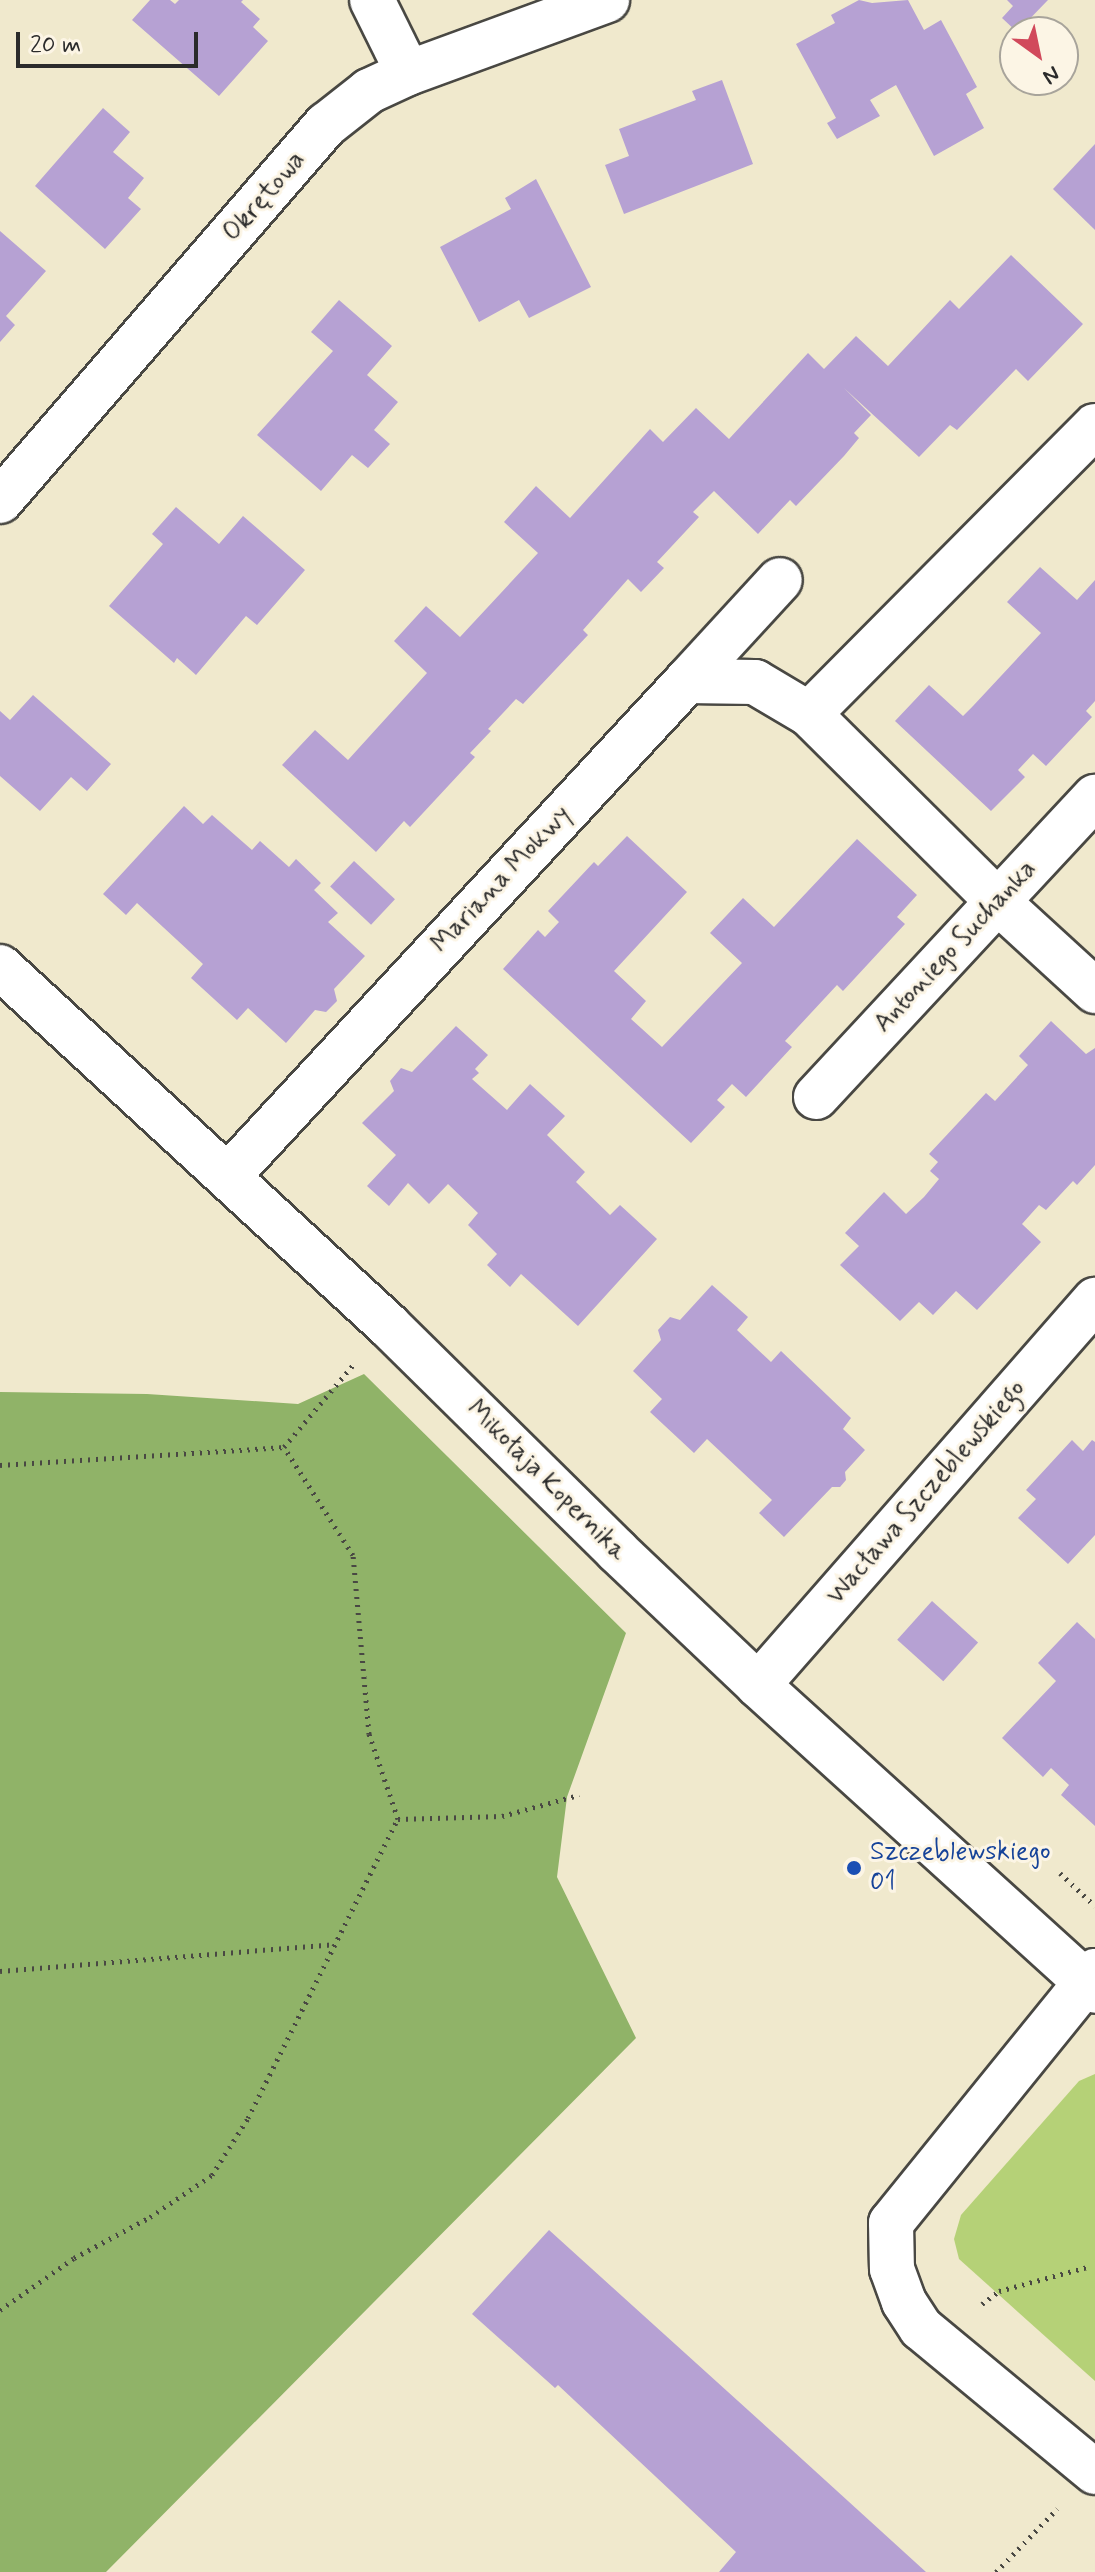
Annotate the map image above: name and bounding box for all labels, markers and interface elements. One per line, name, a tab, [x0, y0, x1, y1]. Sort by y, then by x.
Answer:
scale bar	[20, 16, 202, 66]
north arrow	[999, 16, 1079, 96]
text: 20 m	[30, 30, 81, 61]
text: N	[1037, 59, 1065, 90]
street label: Okrętowa	[217, 145, 313, 249]
street label: Mariana Mokwy	[426, 800, 578, 960]
street label: Antoniego Suchanka	[869, 855, 1043, 1039]
street label: Wacława Szczeblewskiego	[820, 1374, 1034, 1612]
street label: Mikołaja Kopernika	[459, 1394, 633, 1568]
place label: Szczeblewskiego 01	[870, 1837, 1051, 1898]
marker: Szczeblewskiego 01	[845, 1859, 863, 1877]

